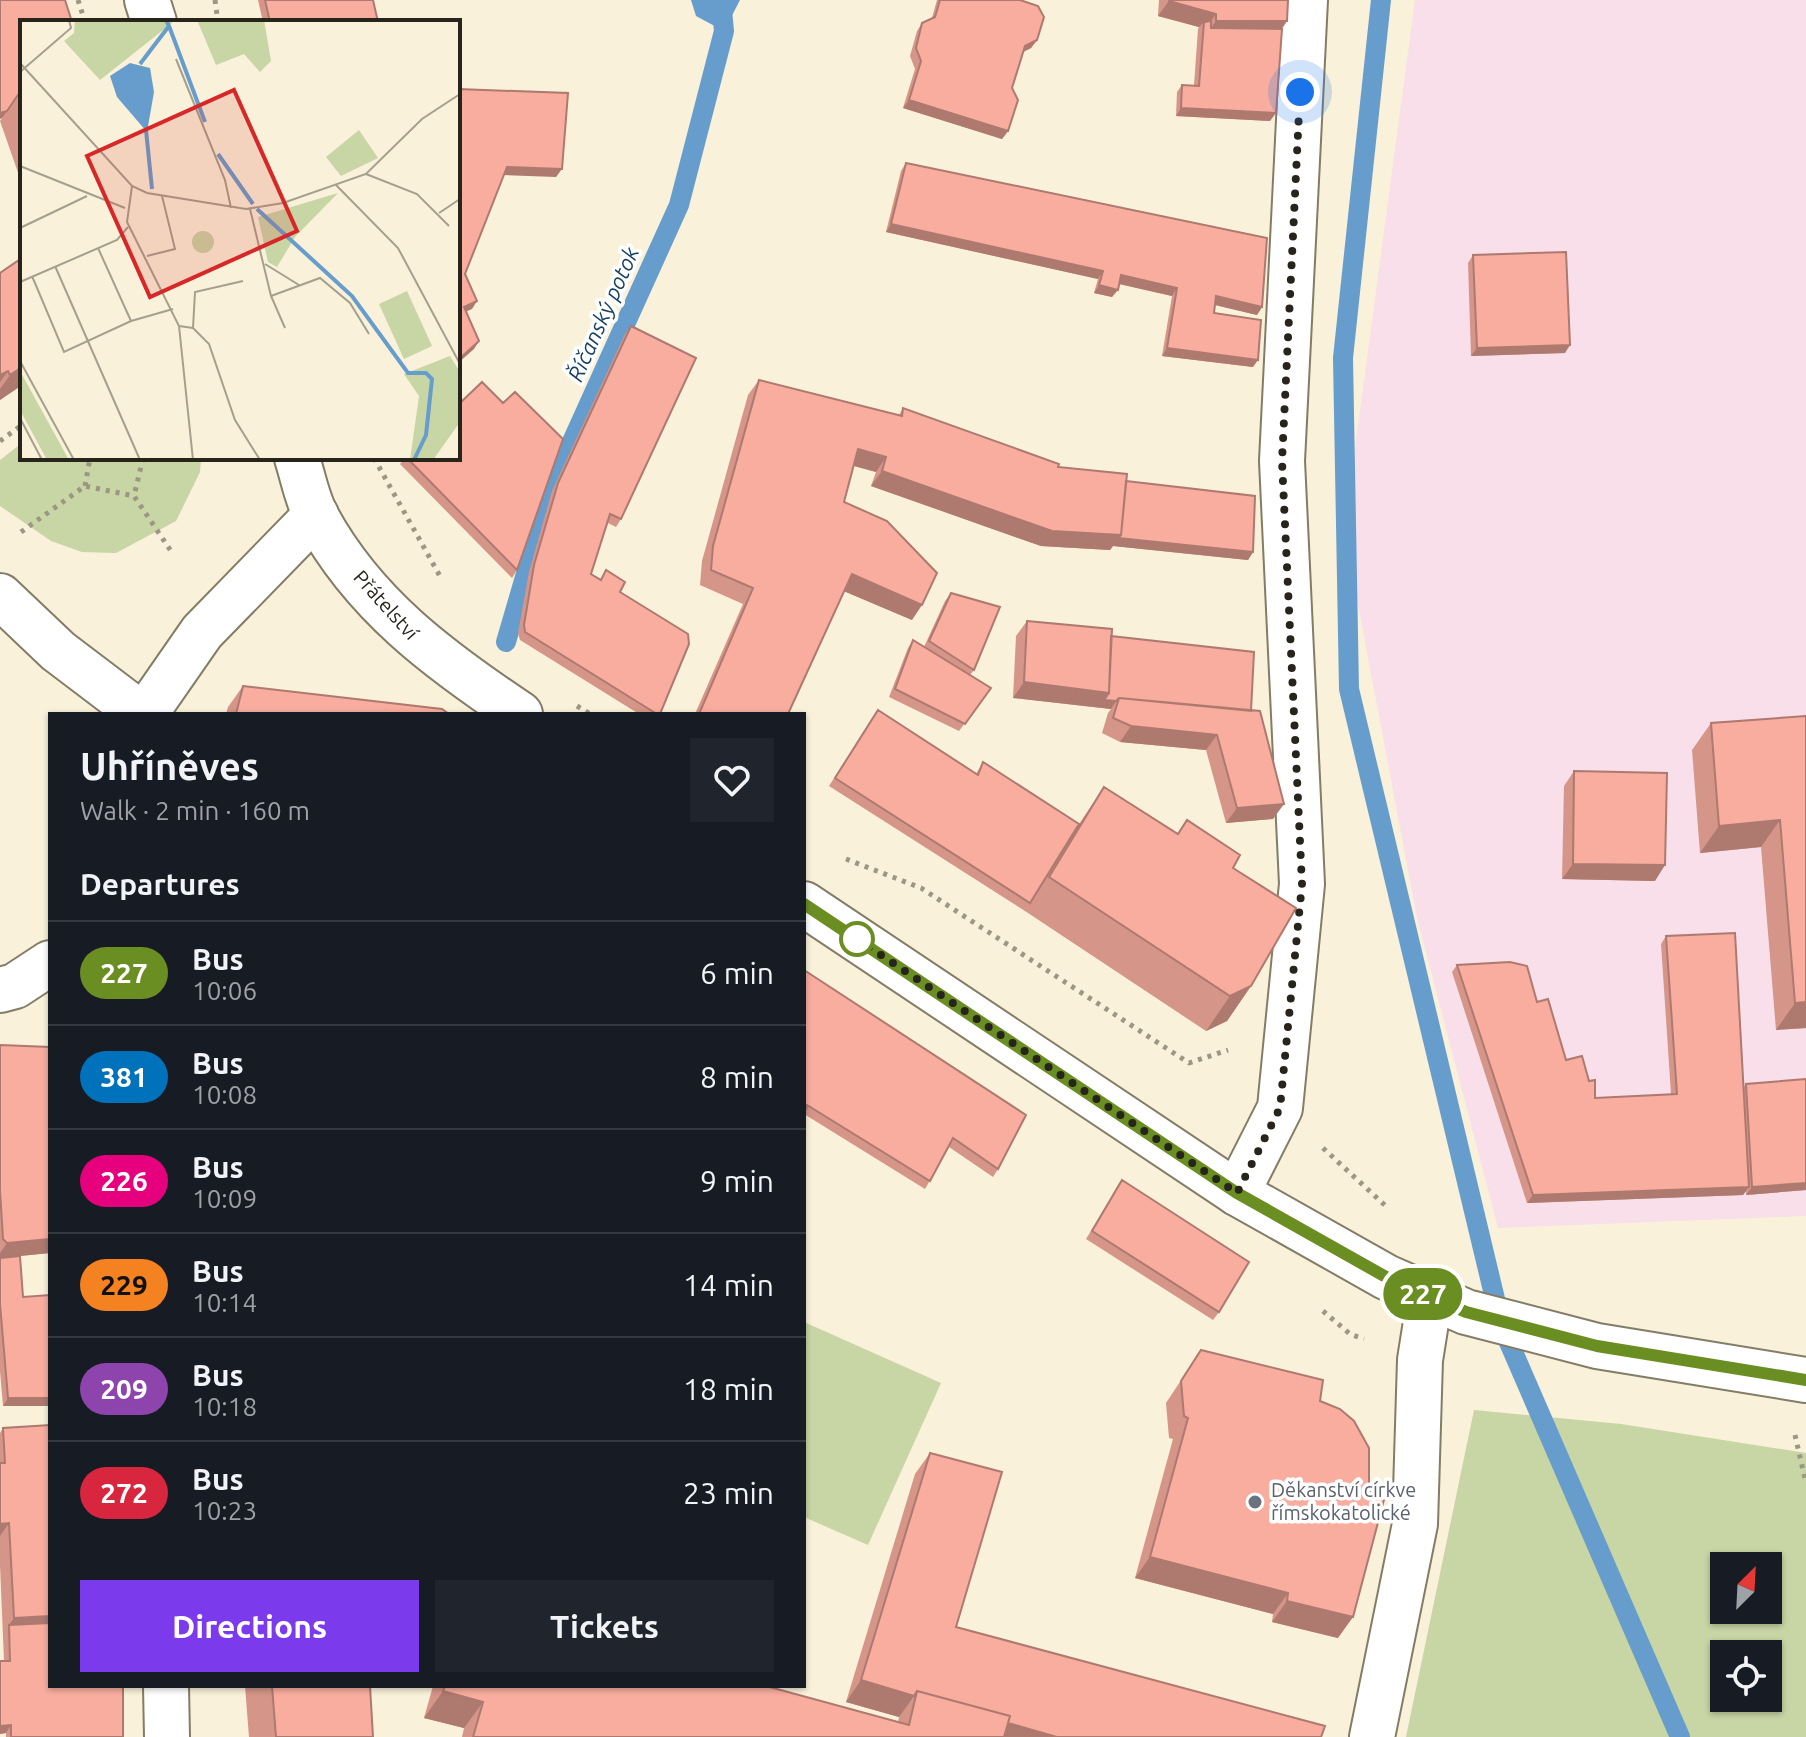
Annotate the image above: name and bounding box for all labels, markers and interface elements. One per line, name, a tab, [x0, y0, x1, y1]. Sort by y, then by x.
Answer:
inset map	[20, 20, 460, 460]
your location	[1280, 72, 1320, 112]
water label: Říčanský potok	[561, 242, 644, 385]
street label: Přátelství	[349, 565, 424, 645]
button: heart	[690, 738, 774, 822]
text: Uhříněves	[80, 745, 259, 787]
text: Walk · 2 min · 160 m	[80, 796, 310, 825]
text: Departures	[80, 867, 240, 901]
unlabelled marker	[840, 922, 874, 956]
text: Bus	[192, 942, 244, 976]
text: 6 min	[700, 956, 774, 990]
text: 227	[100, 957, 148, 988]
text: 10:06	[192, 976, 257, 1005]
text: Bus	[192, 1046, 244, 1080]
text: 8 min	[700, 1060, 774, 1094]
text: 381	[100, 1061, 148, 1092]
text: 10:08	[192, 1080, 257, 1109]
text: Bus	[192, 1150, 244, 1184]
text: 9 min	[700, 1164, 774, 1198]
text: 226	[100, 1165, 148, 1196]
text: 10:09	[192, 1184, 257, 1213]
text: Bus	[192, 1254, 244, 1288]
text: 14 min	[683, 1268, 774, 1302]
line badge: 227	[1377, 1268, 1469, 1320]
text: 229	[100, 1269, 148, 1300]
text: 227	[1399, 1278, 1447, 1309]
text: 10:14	[192, 1288, 257, 1317]
text: Bus	[192, 1358, 244, 1392]
text: 18 min	[683, 1372, 774, 1406]
text: 209	[100, 1373, 148, 1404]
text: 10:18	[192, 1392, 257, 1421]
text: Bus	[192, 1462, 244, 1496]
text: 23 min	[683, 1476, 774, 1510]
text: 272	[100, 1477, 148, 1508]
place label: Děkanství církve římskokatolické	[1271, 1478, 1416, 1524]
marker: Děkanství církve římskokatolické	[1246, 1493, 1264, 1511]
text: 10:23	[192, 1496, 257, 1525]
north arrow	[1710, 1552, 1782, 1624]
map controls	[1710, 1552, 1782, 1712]
button: Directions	[80, 1580, 419, 1672]
button: Tickets	[435, 1580, 774, 1672]
button: locate	[1710, 1640, 1782, 1712]

